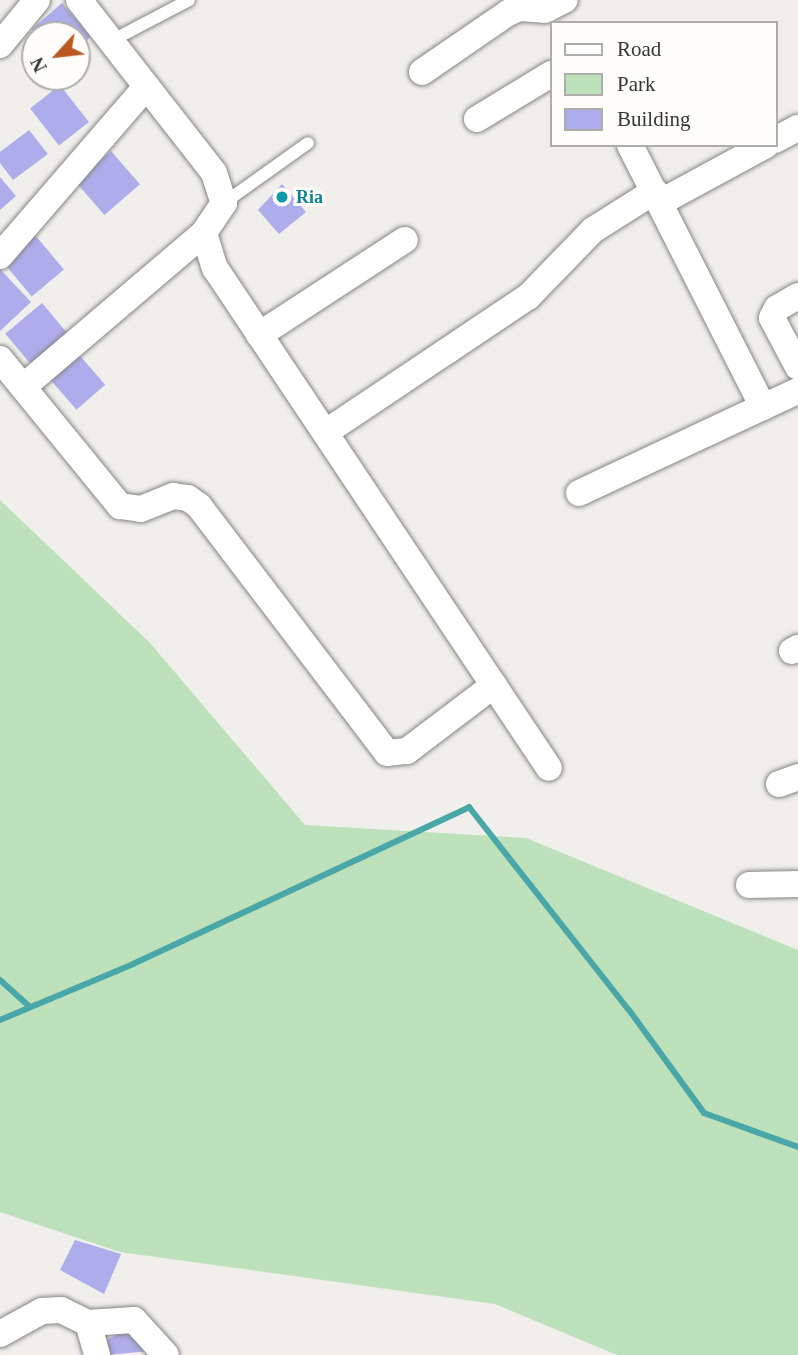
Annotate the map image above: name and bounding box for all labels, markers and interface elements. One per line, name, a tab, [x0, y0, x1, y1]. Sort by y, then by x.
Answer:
north arrow	[21, 21, 91, 91]
legend	[550, 21, 777, 147]
text: Road	[617, 37, 661, 61]
text: N	[26, 54, 51, 76]
text: Park	[617, 72, 656, 96]
text: Building	[617, 107, 691, 131]
place label: Ria	[296, 186, 323, 208]
marker: Ria	[274, 189, 290, 205]

